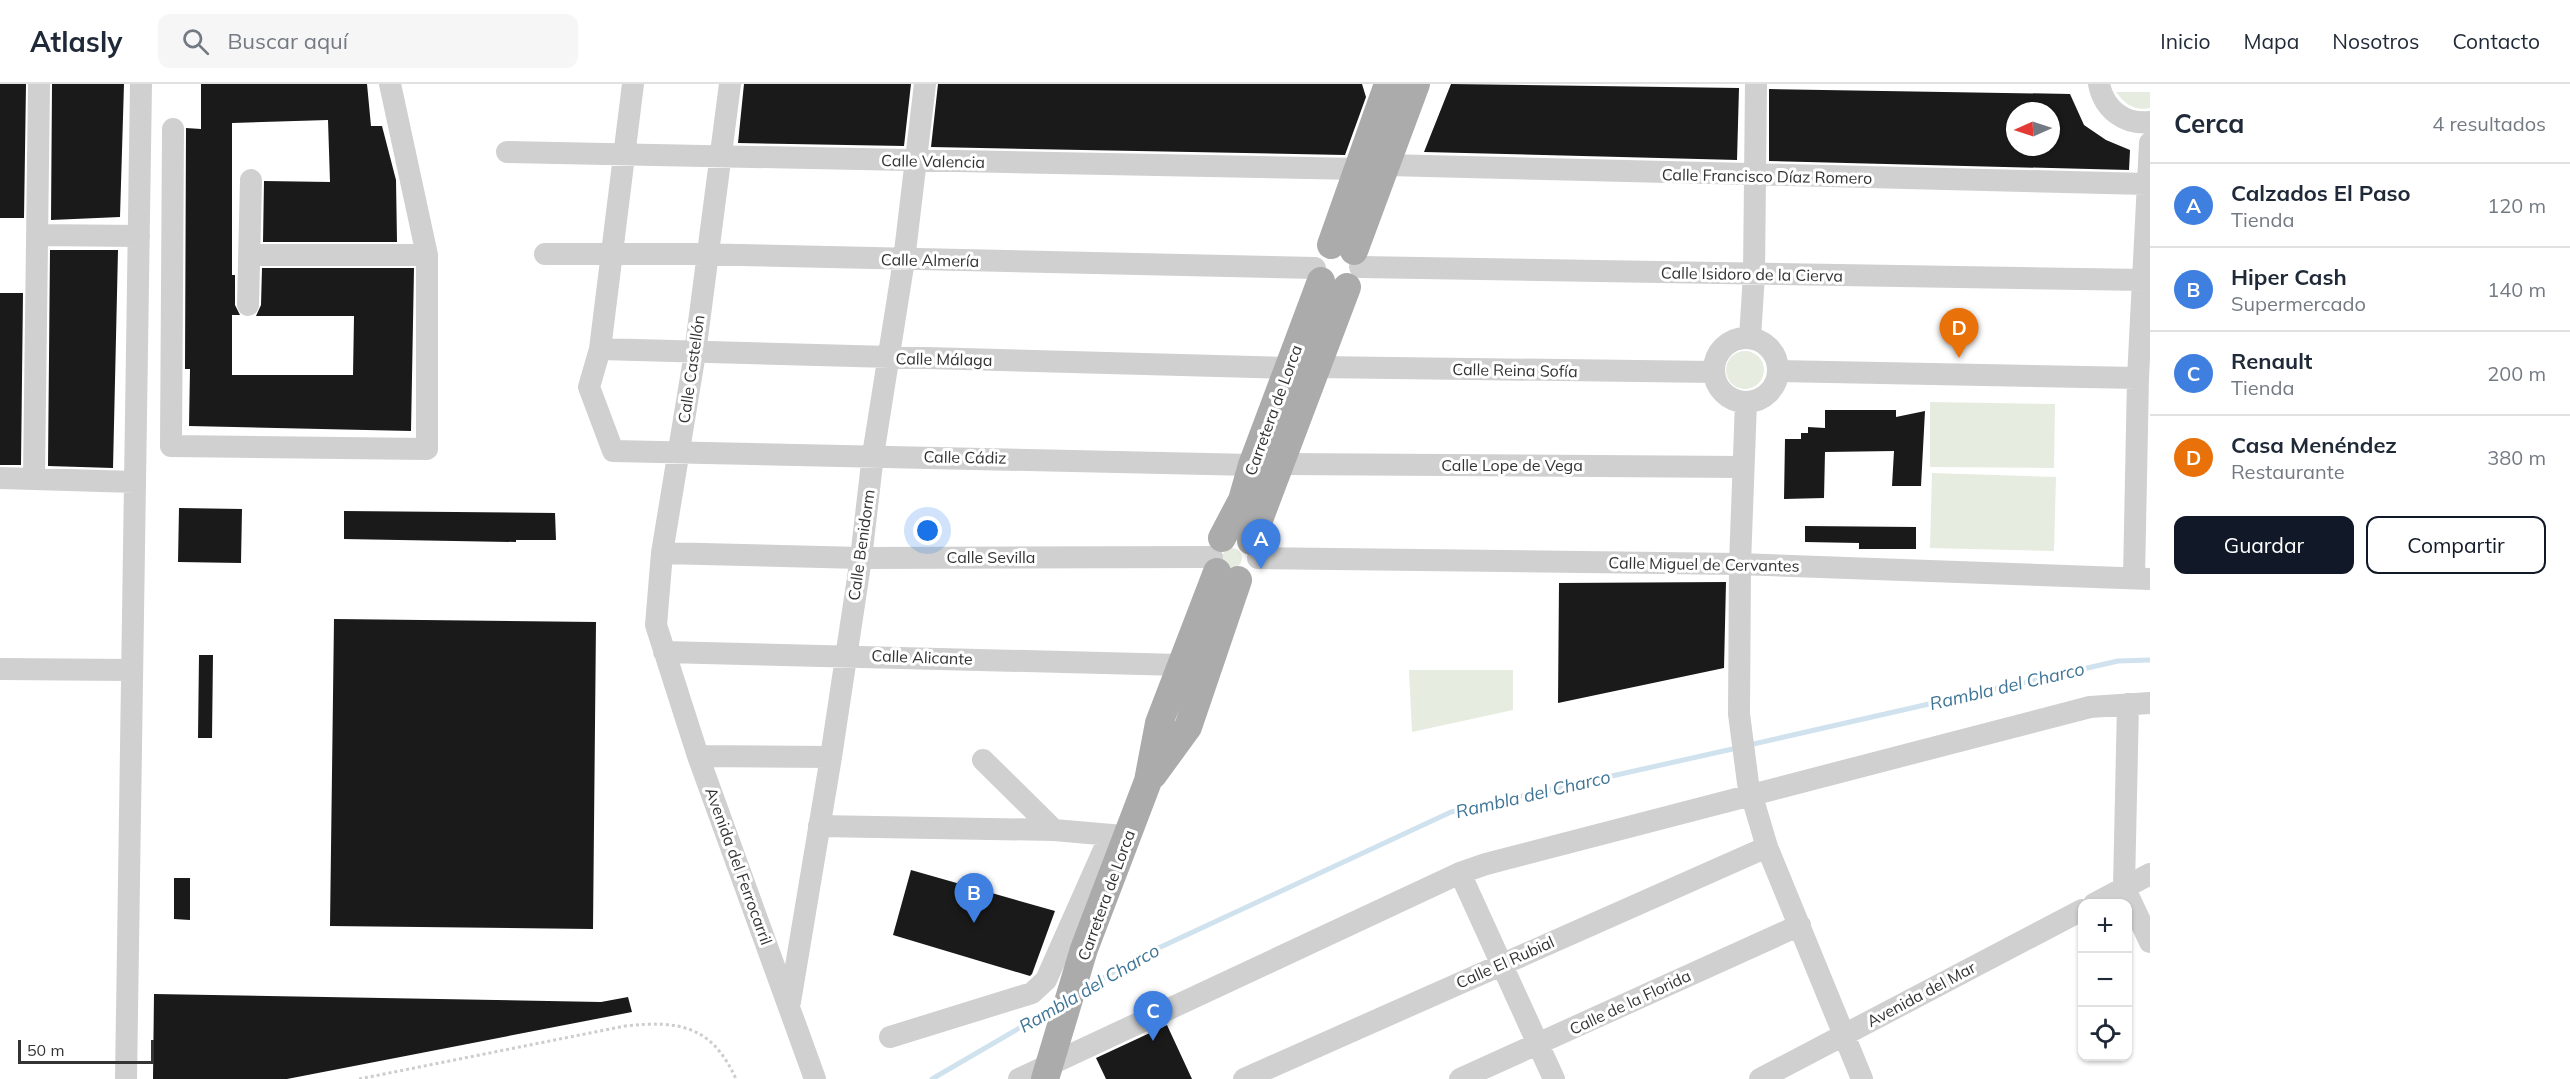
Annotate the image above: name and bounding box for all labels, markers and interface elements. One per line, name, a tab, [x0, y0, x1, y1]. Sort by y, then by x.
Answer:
search box	[158, 14, 578, 68]
text: Atlasly	[30, 24, 122, 59]
icon: search	[179, 25, 212, 58]
text: Buscar aquí	[227, 27, 348, 55]
text: Inicio	[2160, 28, 2210, 54]
text: Mapa	[2243, 28, 2299, 54]
text: Nosotros	[2332, 28, 2419, 54]
text: Contacto	[2452, 28, 2540, 54]
north arrow	[2006, 102, 2060, 156]
text: Cerca	[2174, 107, 2244, 140]
text: 4 resultados	[2432, 111, 2546, 136]
street label: Calle Valencia	[881, 150, 985, 172]
street label: Calle Francisco Díaz Romero	[1662, 164, 1872, 188]
text: Calzados El Paso	[2231, 179, 2411, 207]
text: A	[2186, 193, 2201, 218]
text: 120 m	[2487, 193, 2546, 218]
text: Tienda	[2231, 207, 2294, 232]
street label: Calle Almería	[881, 249, 979, 271]
street label: Calle Isidoro de la Cierva	[1661, 262, 1843, 286]
text: Hiper Cash	[2231, 263, 2347, 291]
text: B	[2187, 277, 2200, 302]
text: 140 m	[2487, 277, 2546, 302]
text: Supermercado	[2231, 291, 2366, 316]
pin: D	[1940, 308, 1978, 358]
street label: Calle Castellón	[673, 313, 709, 425]
street label: Carretera de Lorca	[1240, 342, 1306, 478]
text: Renault	[2231, 347, 2312, 375]
street label: Calle Málaga	[895, 348, 993, 370]
street label: Calle Reina Sofía	[1452, 359, 1578, 381]
text: C	[2187, 361, 2200, 386]
text: 200 m	[2487, 361, 2546, 386]
text: Tienda	[2231, 375, 2294, 400]
text: Casa Menéndez	[2231, 431, 2397, 459]
text: D	[2186, 445, 2201, 470]
text: 380 m	[2487, 445, 2546, 470]
street label: Calle Cádiz	[923, 446, 1007, 468]
street label: Calle Lope de Vega	[1441, 455, 1583, 475]
text: Restaurante	[2231, 459, 2345, 484]
street label: Calle Benidorm	[843, 488, 879, 602]
your location	[913, 516, 942, 545]
button: Guardar	[2174, 516, 2354, 574]
button: Compartir	[2366, 516, 2546, 574]
pin: A	[1242, 520, 1280, 569]
street label: Calle Sevilla	[947, 547, 1035, 567]
street label: Calle Miguel de Cervantes	[1608, 552, 1800, 576]
street label: Calle Alicante	[871, 645, 973, 669]
water label: Rambla del Charco	[1927, 657, 2087, 715]
water label: Rambla del Charco	[1453, 765, 1613, 823]
street label: Avenida del Ferrocarril	[701, 785, 777, 947]
street label: Carretera de Lorca	[1073, 827, 1139, 963]
pin: B	[954, 874, 994, 923]
map controls	[2078, 899, 2132, 1061]
button: +	[2078, 899, 2132, 953]
street label: Calle El Rubial	[1453, 931, 1557, 993]
water label: Rambla del Charco	[1015, 939, 1163, 1037]
button: −	[2078, 953, 2132, 1007]
street label: Avenida del Mar	[1863, 957, 1979, 1031]
street label: Calle de la Florida	[1566, 965, 1694, 1039]
pin: C	[1134, 992, 1172, 1041]
button: locate	[2078, 1007, 2132, 1061]
scale bar	[18, 1037, 154, 1064]
text: 50 m	[27, 1040, 64, 1060]

